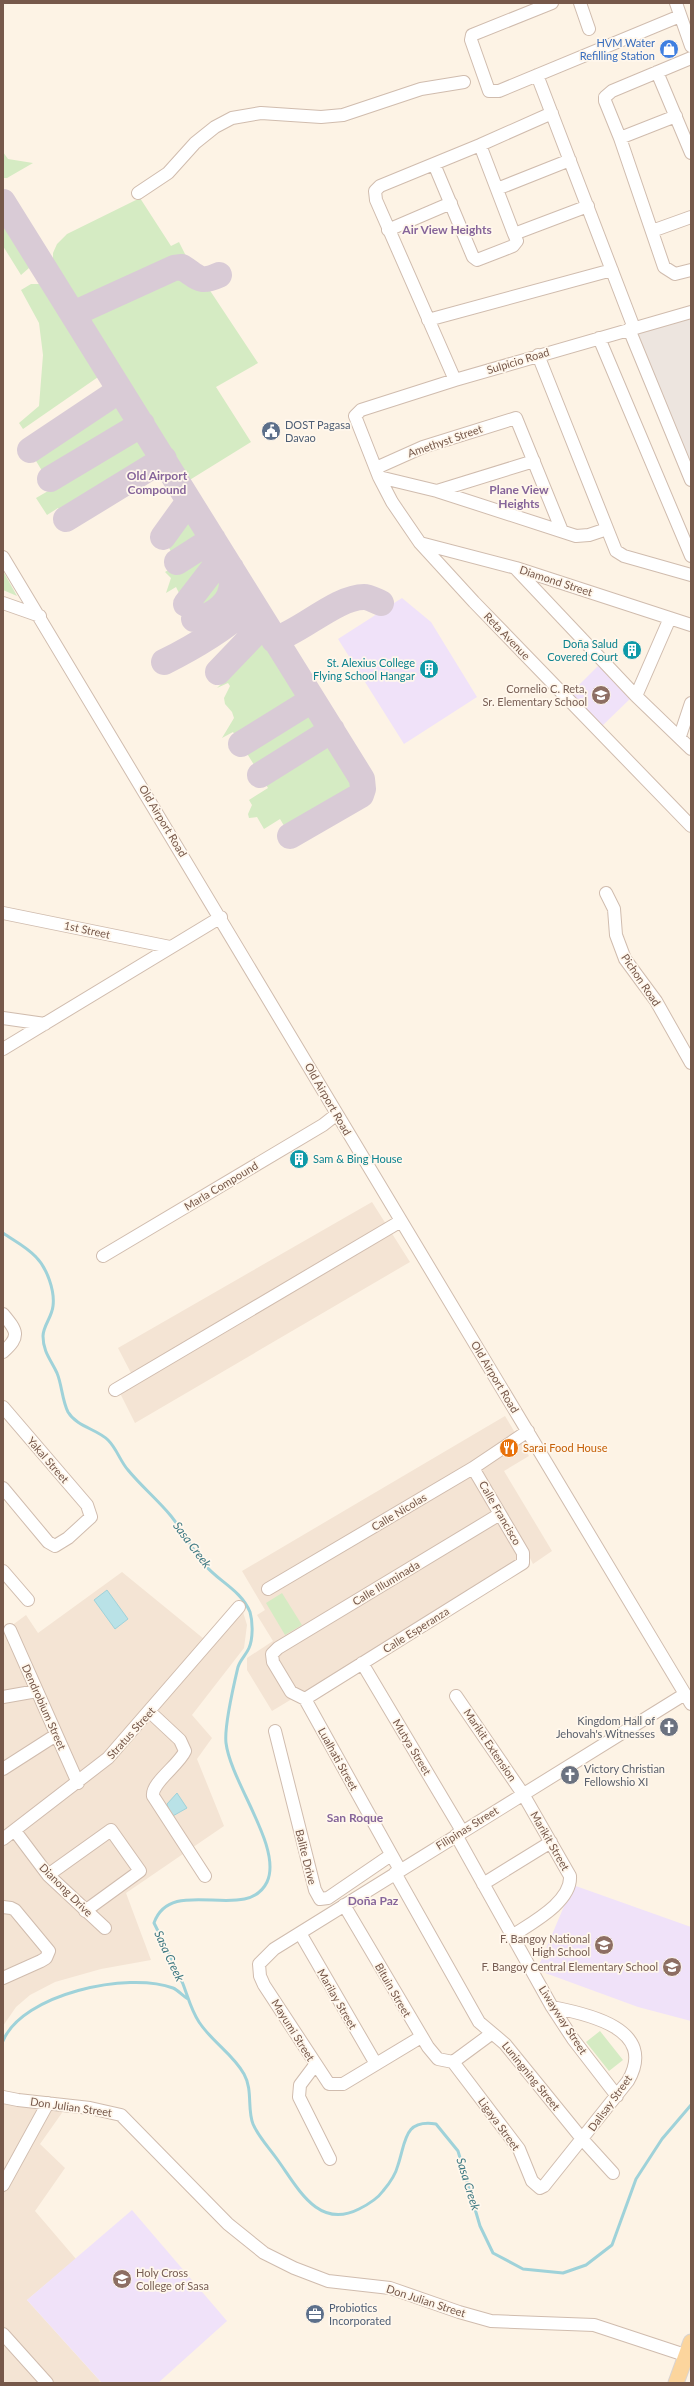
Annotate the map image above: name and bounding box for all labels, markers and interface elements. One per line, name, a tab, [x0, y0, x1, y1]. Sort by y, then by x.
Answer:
place label: HVM Water Refilling Station	[580, 36, 655, 62]
shop icon: HVM Water Refilling Station	[658, 38, 680, 60]
district label: Air View Heights	[401, 222, 492, 237]
street label: Sulpicio Road	[485, 345, 551, 376]
place label: DOST Pagasa Davao	[285, 418, 350, 444]
public building icon: DOST Pagasa Davao	[260, 420, 282, 442]
street label: Amethyst Street	[406, 422, 484, 459]
district label: Old Airport Compound	[127, 468, 188, 497]
district label: Plane View Heights	[489, 482, 549, 511]
street label: Diamond Street	[518, 563, 594, 598]
street label: Reta Avenue	[482, 609, 533, 662]
place label: Doña Salud Covered Court	[547, 637, 618, 663]
building icon: Doña Salud Covered Court	[621, 639, 643, 661]
place label: St. Alexius College Flying School Hangar	[313, 656, 415, 682]
building icon: St. Alexius College Flying School Hangar	[418, 658, 440, 680]
place label: Cornelio C. Reta, Sr. Elementary School	[483, 682, 587, 708]
school or university icon: Cornelio C. Reta, Sr. Elementary School	[590, 684, 612, 706]
street label: Old Airport Road	[137, 782, 190, 859]
street label: 1st Street	[63, 918, 111, 941]
street label: Pichon Road	[619, 951, 664, 1008]
street label: Old Airport Road	[302, 1060, 354, 1137]
building icon: Sam & Bing House	[288, 1148, 310, 1170]
place label: Sam & Bing House	[313, 1152, 403, 1165]
street label: Marla Compound	[181, 1158, 260, 1213]
street label: Old Airport Road	[469, 1338, 522, 1415]
street label: Yakal Street	[25, 1434, 72, 1485]
restaurant icon: Sarai Food House	[498, 1437, 520, 1459]
place label: Sarai Food House	[523, 1441, 608, 1454]
street label: Calle Francisco	[477, 1478, 524, 1547]
street label: Calle Nicolas	[369, 1490, 429, 1533]
water label: Sasa Creek	[170, 1518, 215, 1571]
street label: Calle Illuminada	[350, 1557, 422, 1608]
street label: Calle Esperanza	[380, 1604, 451, 1655]
street label: Dendrobium Street	[20, 1662, 69, 1752]
street label: Stratus Street	[104, 1704, 157, 1761]
street label: Marikit Extension	[461, 1706, 519, 1783]
place label: Kingdom Hall of Jehovah's Witnesses	[556, 1714, 655, 1740]
street label: Mutya Street	[391, 1716, 434, 1777]
church icon: Kingdom Hall of Jehovah's Witnesses	[658, 1716, 680, 1738]
street label: Lualhati Street	[316, 1725, 361, 1792]
place label: Victory Christian Fellowshio XI	[584, 1762, 665, 1788]
church icon: Victory Christian Fellowshio XI	[559, 1764, 581, 1786]
street label: Filipinas Street	[433, 1803, 500, 1852]
street label: Marikit Street	[528, 1809, 573, 1873]
district label: San Roque	[327, 1810, 384, 1825]
street label: Balite Drive	[293, 1828, 320, 1886]
street label: Dianong Drive	[37, 1860, 96, 1919]
district label: Doña Paz	[348, 1893, 399, 1908]
water label: Sasa Creek	[151, 1928, 188, 1984]
place label: F. Bangoy National High School	[500, 1932, 590, 1958]
school or university icon: F. Bangoy National High School	[593, 1934, 615, 1956]
school or university icon: F. Bangoy Central Elementary School	[661, 1956, 683, 1978]
street label: Bituin Street	[373, 1960, 414, 2019]
place label: F. Bangoy Central Elementary School	[481, 1960, 658, 1973]
street label: Marilay Street	[315, 1966, 360, 2031]
street label: Liwayway Street	[536, 1983, 590, 2056]
street label: Mayumi Street	[269, 1996, 318, 2063]
street label: Luningning Street	[500, 2039, 563, 2113]
street label: Dalisay Street	[585, 2072, 634, 2133]
street label: Don Julian Street	[29, 2094, 113, 2119]
street label: Ligaya Street	[476, 2095, 523, 2153]
water label: Sasa Creek	[453, 2156, 484, 2212]
place label: Holy Cross College of Sasa	[136, 2266, 209, 2292]
school or university icon: Holy Cross College of Sasa	[111, 2268, 133, 2290]
street label: Don Julian Street	[385, 2282, 467, 2319]
place label: Probiotics Incorporated	[329, 2301, 391, 2327]
office icon: Probiotics Incorporated	[304, 2303, 326, 2325]

